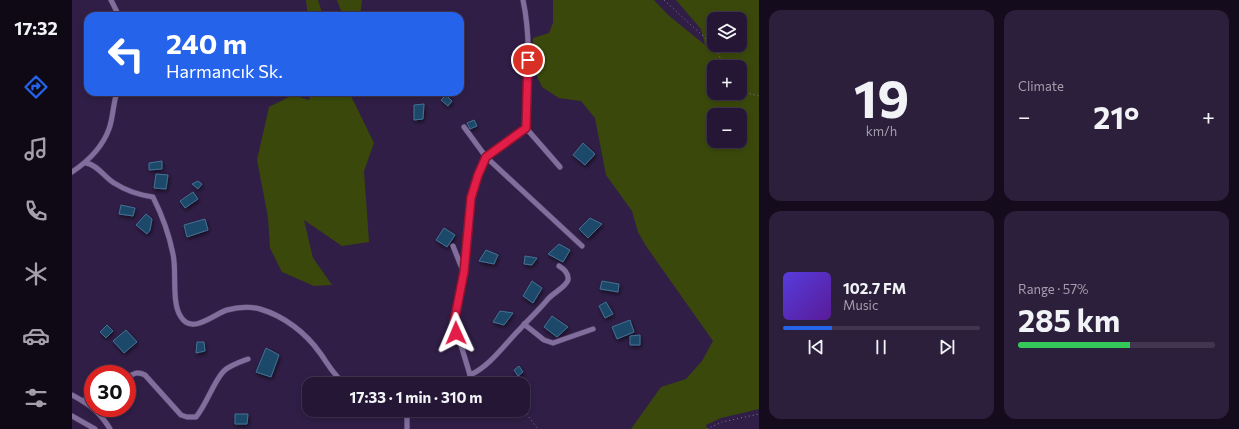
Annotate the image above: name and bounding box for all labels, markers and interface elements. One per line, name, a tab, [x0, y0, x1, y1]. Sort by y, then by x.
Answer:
map controls	[707, 12, 747, 148]
button: layers	[707, 12, 747, 52]
text: 17:32	[14, 17, 58, 39]
text: 240 m	[166, 26, 247, 60]
icon: left	[100, 28, 152, 80]
pin	[511, 43, 545, 77]
icon: arrive	[517, 49, 539, 71]
text: Harmancık Sk.	[166, 60, 283, 82]
button: +	[707, 60, 747, 100]
text: 19	[854, 65, 909, 129]
icon: directions	[22, 73, 50, 101]
text: Climate	[1018, 78, 1064, 94]
text: 21°	[1093, 98, 1139, 135]
text: −	[1018, 103, 1031, 130]
text: +	[1202, 103, 1215, 130]
button: −	[707, 108, 747, 148]
text: km/h	[866, 123, 897, 139]
icon: music	[22, 135, 50, 163]
icon: phone	[22, 197, 50, 225]
icon: climate	[22, 260, 50, 288]
text: 102.7 FM	[843, 279, 906, 297]
text: Range · 57%	[1018, 281, 1089, 297]
text: Music	[843, 297, 878, 313]
text: 285 km	[1018, 301, 1120, 338]
position arrow	[435, 312, 477, 354]
icon: car	[22, 322, 50, 350]
icon: previous	[805, 336, 827, 358]
icon: pause	[870, 336, 892, 358]
icon: next	[936, 336, 958, 358]
speed limit sign: 30	[84, 365, 136, 417]
icon: filters	[22, 384, 50, 412]
text: 17:33 · 1 min · 310 m	[350, 388, 482, 406]

